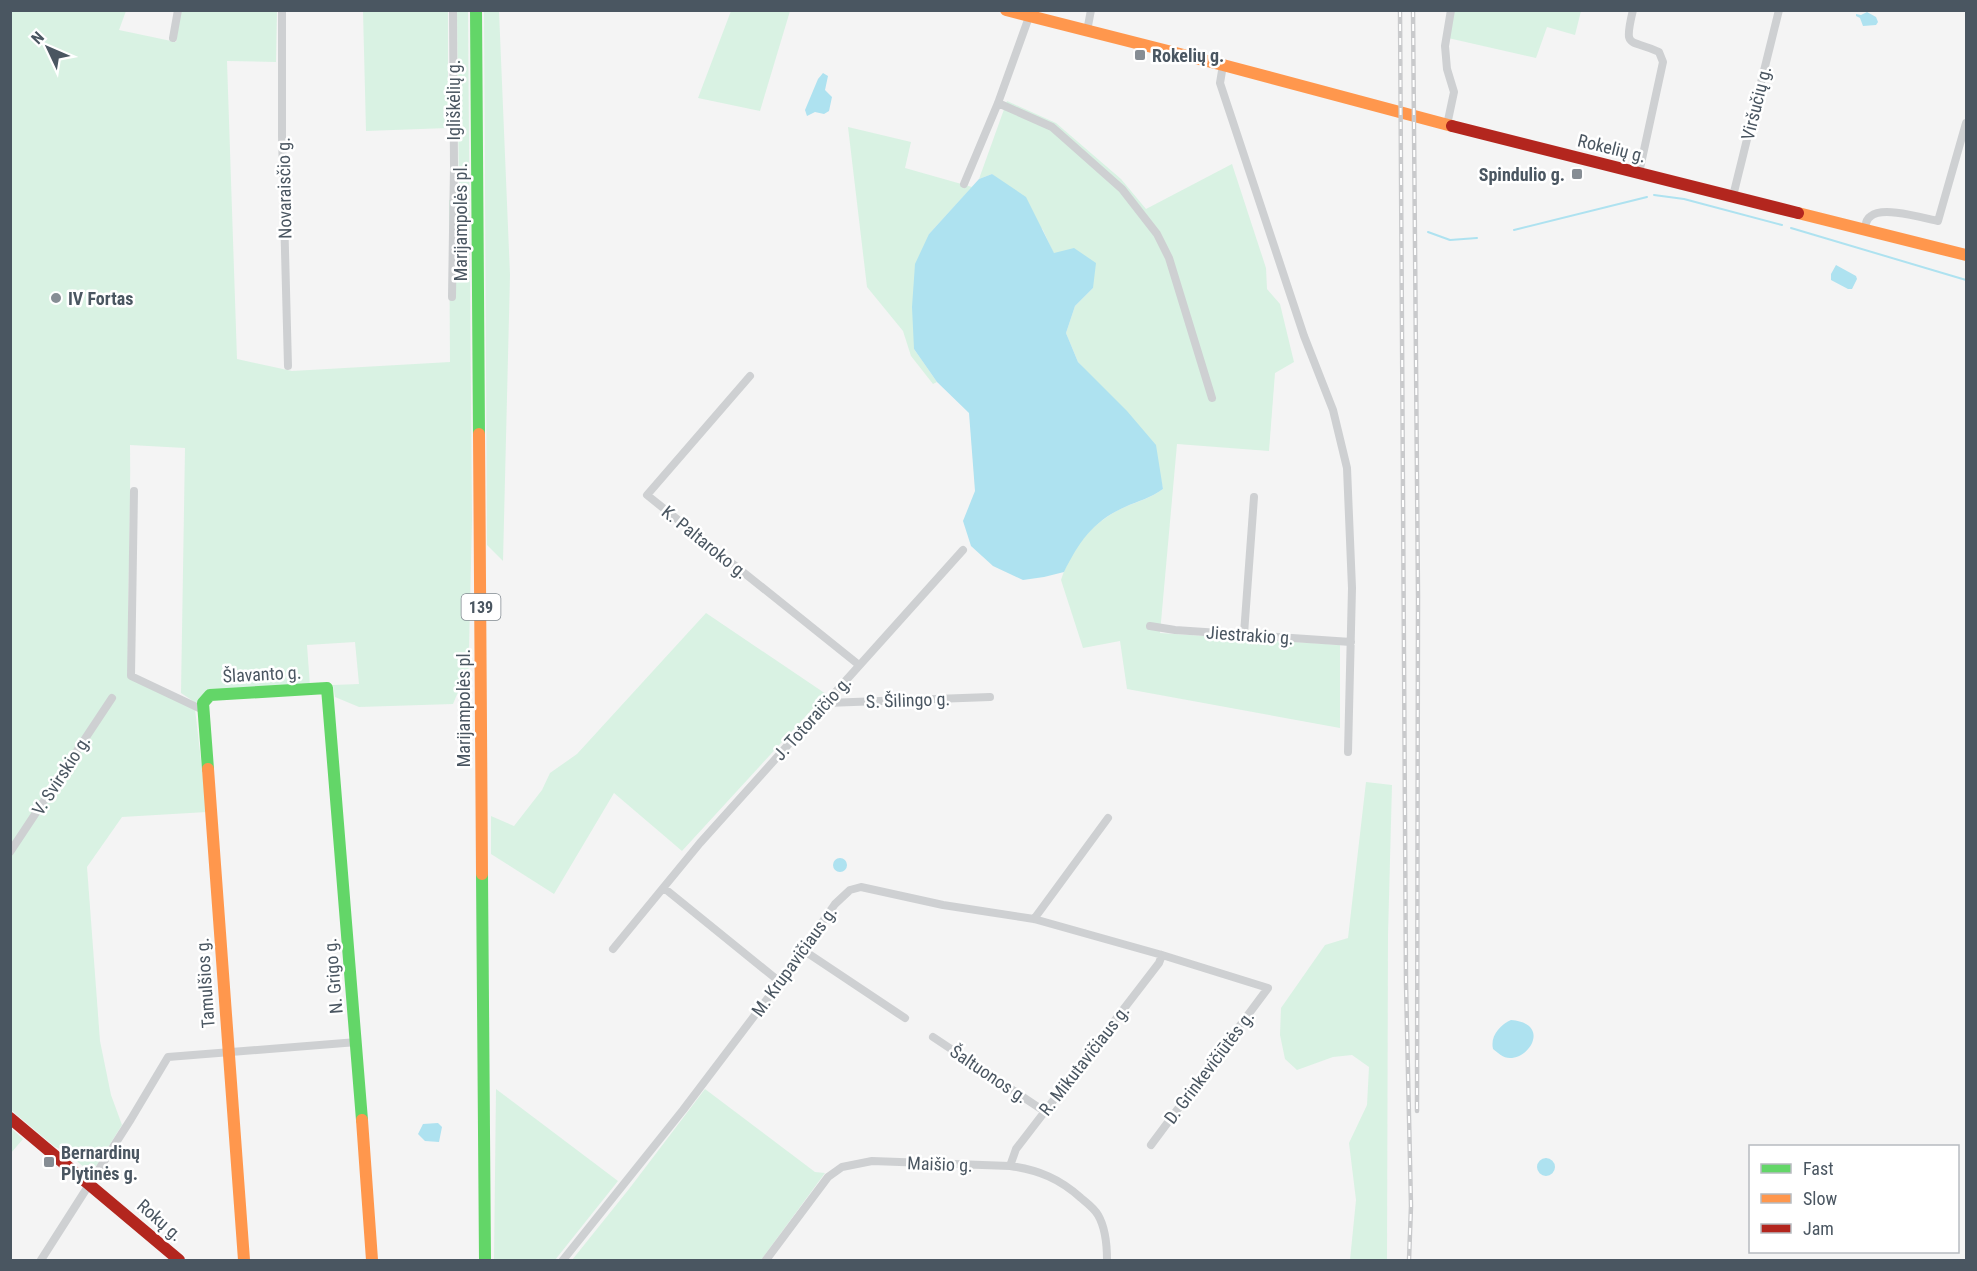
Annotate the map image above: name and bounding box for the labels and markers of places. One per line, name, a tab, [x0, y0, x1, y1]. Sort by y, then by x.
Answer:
place label: Rokelių g.	[1152, 45, 1224, 66]
marker: Rokelių g.	[1133, 48, 1147, 62]
place label: Spindulio g.	[1479, 164, 1565, 185]
marker: Spindulio g.	[1570, 167, 1584, 181]
place label: IV Fortas	[68, 288, 133, 309]
marker: IV Fortas	[49, 291, 63, 305]
place label: Bernardinų Plytinės g.	[61, 1142, 140, 1184]
marker: Bernardinų Plytinės g.	[42, 1155, 56, 1169]

